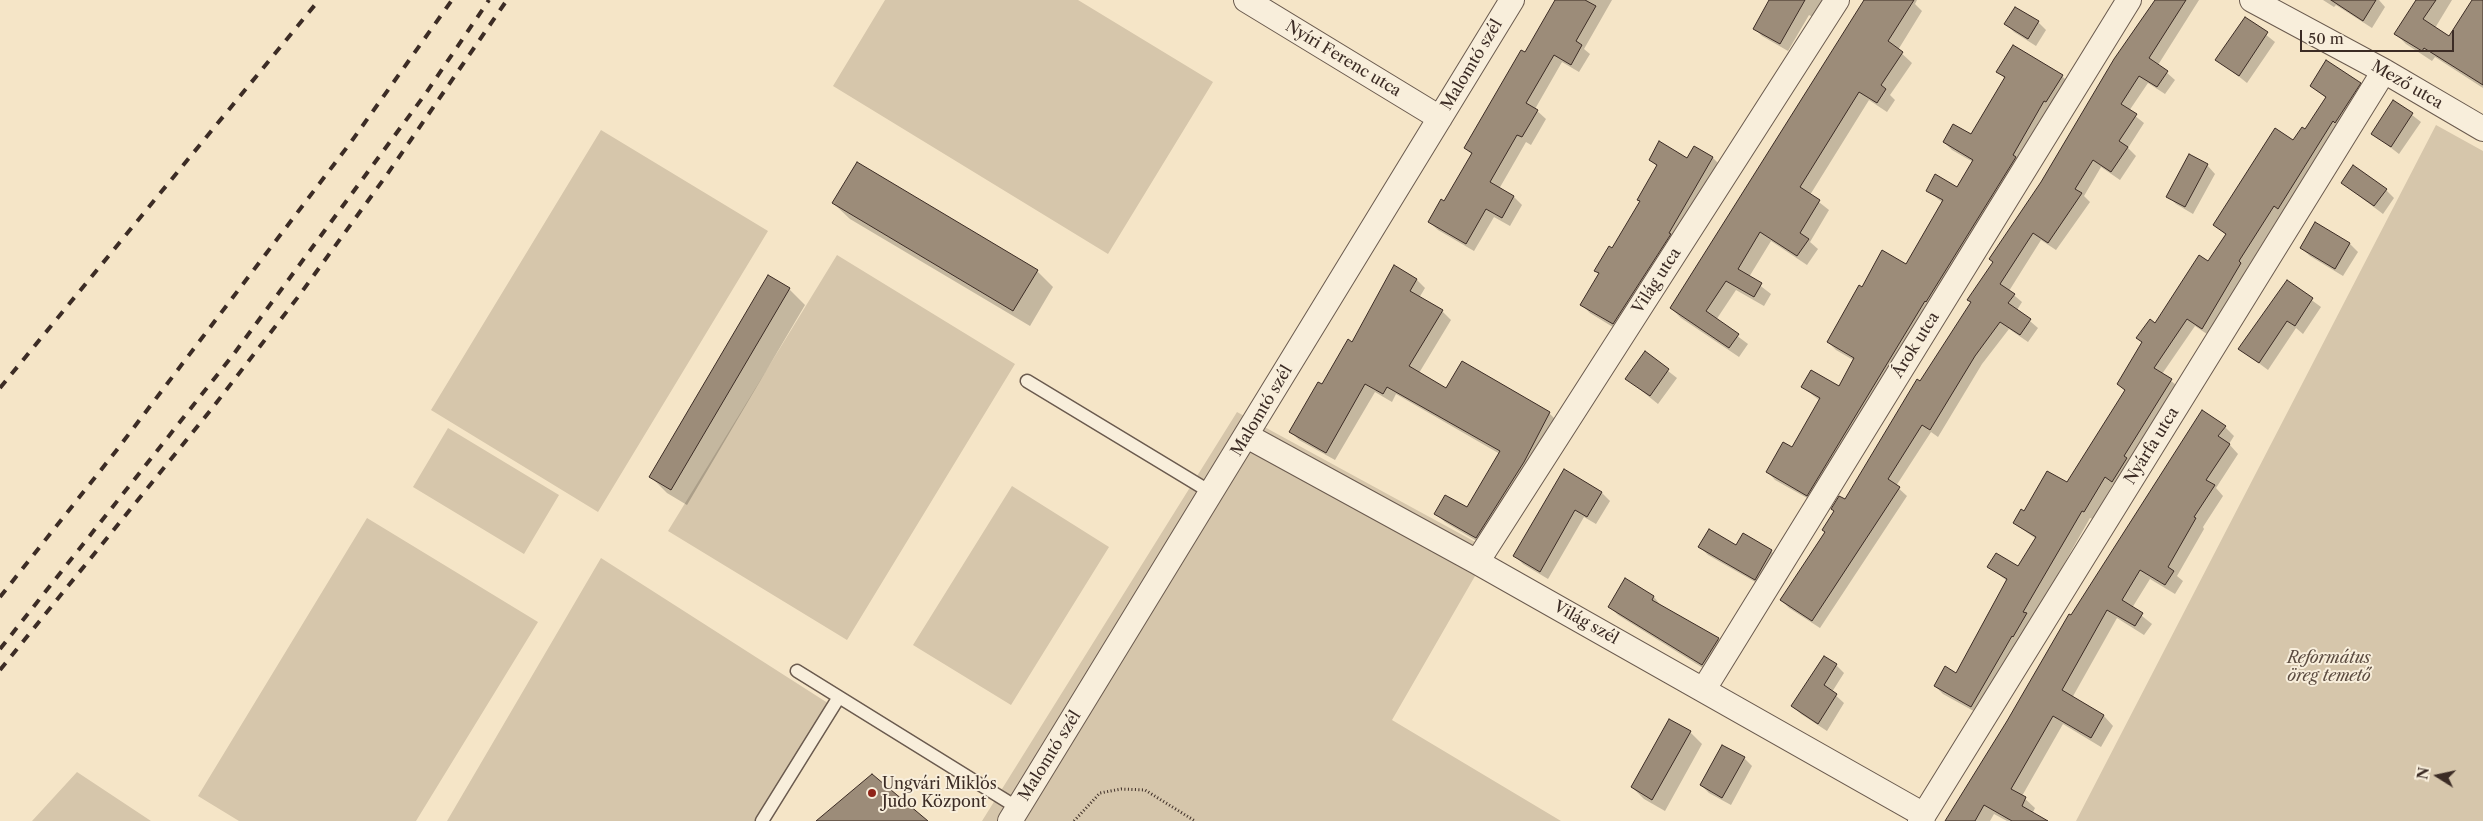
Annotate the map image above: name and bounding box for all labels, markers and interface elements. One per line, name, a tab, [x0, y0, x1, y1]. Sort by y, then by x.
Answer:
street label: Malomtó szél	[1437, 16, 1507, 114]
street label: Nyíri Ferenc utca	[1282, 17, 1404, 101]
scale bar	[2303, 20, 2457, 52]
text: 50 m	[2308, 29, 2344, 48]
street label: Mező utca	[2368, 57, 2446, 113]
street label: Világ utca	[1629, 244, 1685, 318]
street label: Árok utca	[1888, 309, 1944, 381]
street label: Malomtó szél	[1227, 362, 1297, 460]
street label: Nyárfa utca	[2121, 404, 2183, 488]
street label: Világ szél	[1550, 597, 1622, 649]
park label: Református öreg temető	[2287, 648, 2371, 686]
street label: Malomtó szél	[1015, 707, 1085, 805]
north arrow	[2413, 751, 2463, 801]
text: N	[2413, 766, 2433, 781]
place label: Ungvári Miklós Judo Központ	[882, 774, 997, 812]
marker: Ungvári Miklós Judo Központ	[866, 787, 878, 799]

